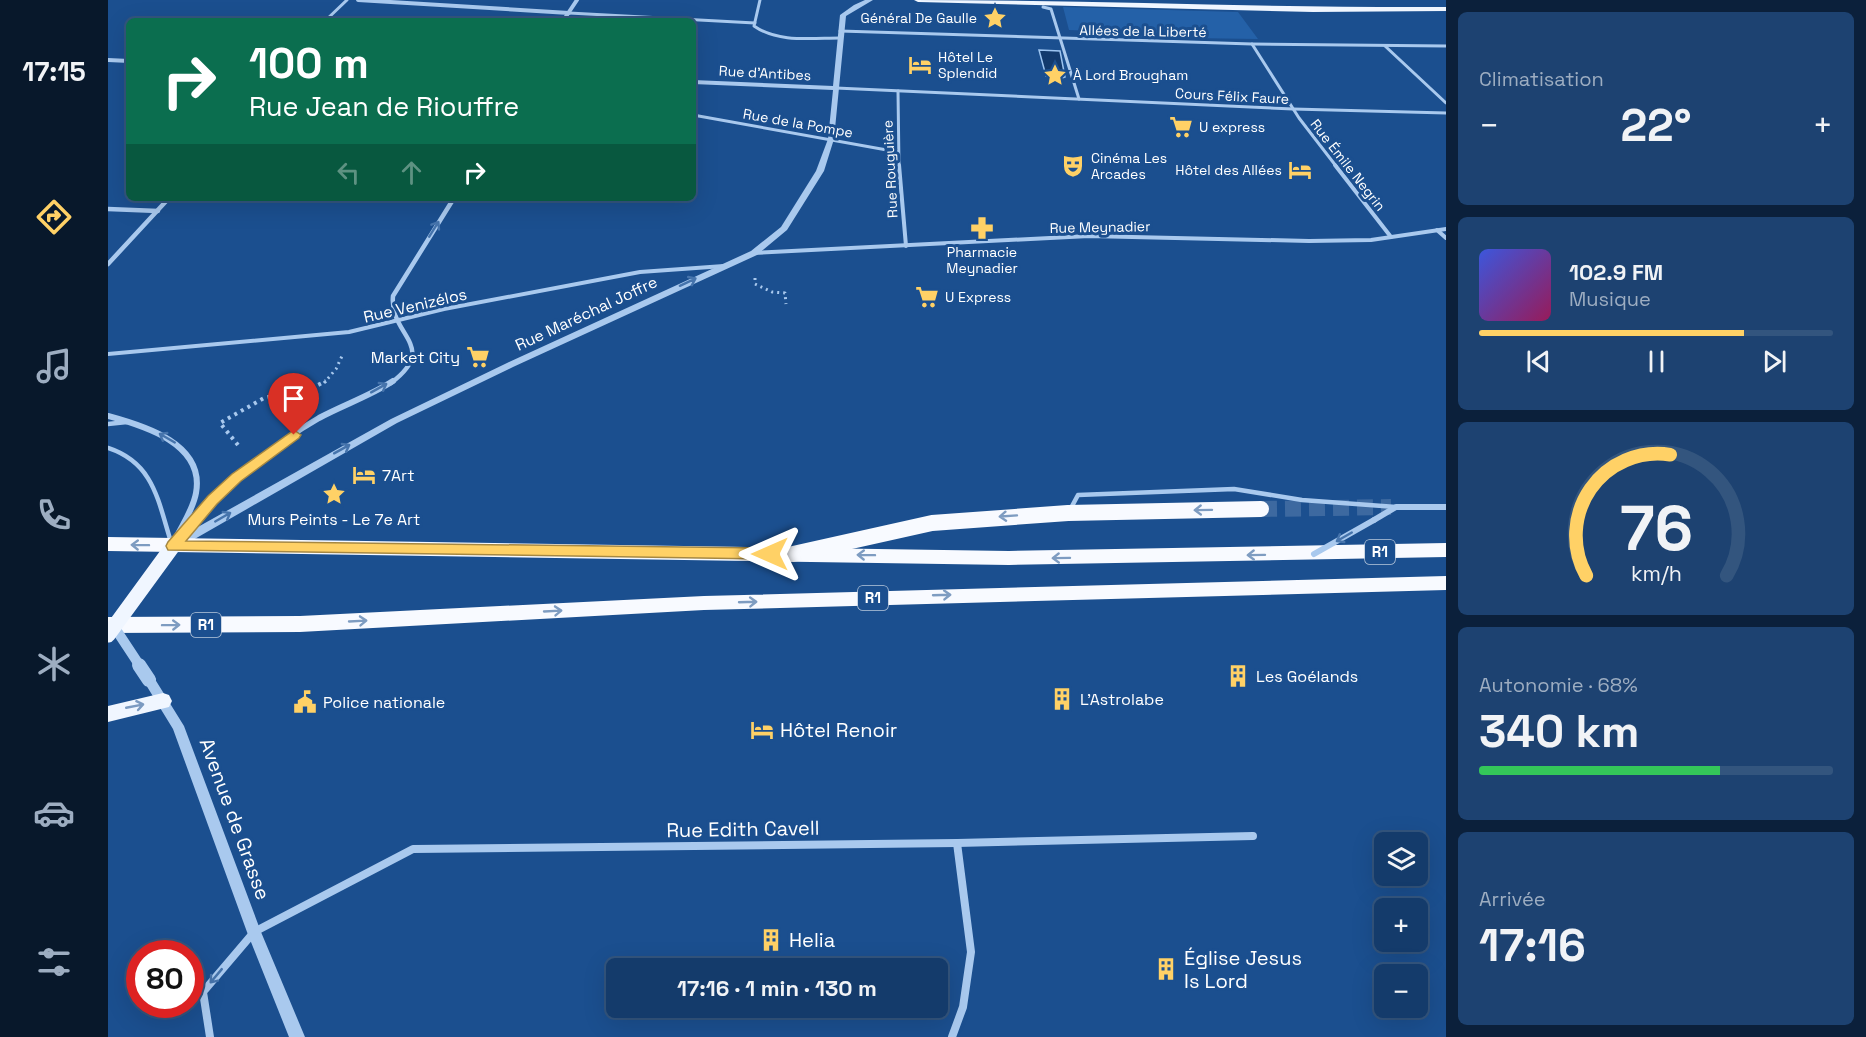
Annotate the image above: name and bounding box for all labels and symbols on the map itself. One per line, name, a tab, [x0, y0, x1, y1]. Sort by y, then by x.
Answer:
place icon: Général De Gaulle	[982, 5, 1008, 31]
place label: Général De Gaulle	[860, 9, 977, 27]
street label: Allées de la Liberté	[1079, 21, 1207, 41]
place label: Hôtel Le Splendid	[938, 48, 997, 82]
hotel icon: Hôtel Le Splendid	[907, 52, 933, 78]
street label: Rue d'Antibes	[718, 62, 812, 84]
place icon: À Lord Brougham	[1042, 62, 1068, 88]
place label: À Lord Brougham	[1073, 66, 1188, 84]
street label: Cours Félix Faure	[1175, 84, 1289, 108]
street label: Rue de la Pompe	[742, 104, 854, 142]
supermarket icon: U express	[1168, 114, 1194, 140]
street label: Rue Émile Negrin	[1306, 115, 1390, 215]
place label: U express	[1199, 118, 1265, 136]
street label: Rue Rouguière	[878, 120, 902, 218]
place label: Cinéma Les Arcades	[1091, 149, 1167, 183]
theatre icon: Cinéma Les Arcades	[1060, 153, 1086, 179]
hotel icon: Hôtel des Allées	[1287, 157, 1313, 183]
place label: Hôtel des Allées	[1175, 161, 1282, 179]
pharmacy icon: Pharmacie Meynadier	[969, 215, 995, 241]
street label: Rue Meynadier	[1049, 217, 1151, 237]
one-way arrow	[429, 221, 441, 238]
place label: Pharmacie Meynadier	[946, 243, 1018, 277]
street label: Rue Maréchal Joffre	[512, 271, 661, 356]
one-way arrow	[678, 276, 696, 288]
street label: Rue Venizélos	[361, 283, 469, 328]
supermarket icon: U Express	[914, 284, 940, 310]
place label: U Express	[945, 288, 1011, 306]
supermarket icon: Market City	[465, 344, 491, 370]
place label: Market City	[371, 347, 460, 368]
pin	[268, 373, 319, 435]
one-way arrow	[370, 382, 387, 394]
one-way arrow	[159, 432, 176, 444]
one-way arrow	[333, 443, 350, 455]
hotel icon: 7Art	[351, 462, 377, 488]
place label: 7Art	[382, 465, 415, 486]
place icon: Murs Peints - Le 7e Art	[321, 481, 347, 507]
one-way arrow	[1193, 504, 1213, 516]
place label: Murs Peints - Le 7e Art	[248, 509, 420, 530]
one-way arrow	[214, 511, 231, 523]
one-way arrow	[998, 511, 1018, 522]
position arrow	[738, 522, 802, 586]
one-way arrow	[1336, 532, 1354, 543]
one-way arrow	[131, 540, 151, 551]
road number: R1	[1365, 540, 1395, 564]
one-way arrow	[856, 549, 876, 561]
one-way arrow	[1246, 549, 1266, 561]
one-way arrow	[1051, 552, 1071, 564]
road number: R1	[858, 586, 888, 610]
one-way arrow	[932, 590, 952, 601]
one-way arrow	[737, 596, 757, 608]
one-way arrow	[542, 605, 562, 616]
road number: R1	[191, 613, 221, 637]
one-way arrow	[348, 615, 367, 626]
one-way arrow	[161, 619, 181, 631]
building icon: Les Goélands	[1225, 663, 1251, 689]
place label: Les Goélands	[1256, 666, 1358, 687]
building icon: L'Astrolabe	[1049, 686, 1075, 712]
public building icon: Police nationale	[292, 689, 318, 715]
place label: L'Astrolabe	[1080, 689, 1164, 710]
place label: Police nationale	[323, 692, 445, 713]
one-way arrow	[125, 700, 144, 711]
hotel icon: Hôtel Renoir	[749, 717, 775, 743]
place label: Hôtel Renoir	[780, 717, 897, 743]
street label: Avenue de Grasse	[194, 734, 276, 904]
street label: Rue Edith Cavell	[666, 815, 820, 843]
building icon: Helia	[758, 927, 784, 953]
place label: Helia	[789, 927, 835, 953]
speed limit sign: 80	[126, 940, 204, 1018]
place label: Église Jesus Is Lord	[1184, 945, 1302, 994]
building icon: Église Jesus Is Lord	[1153, 956, 1179, 982]
one-way arrow	[209, 968, 223, 983]

